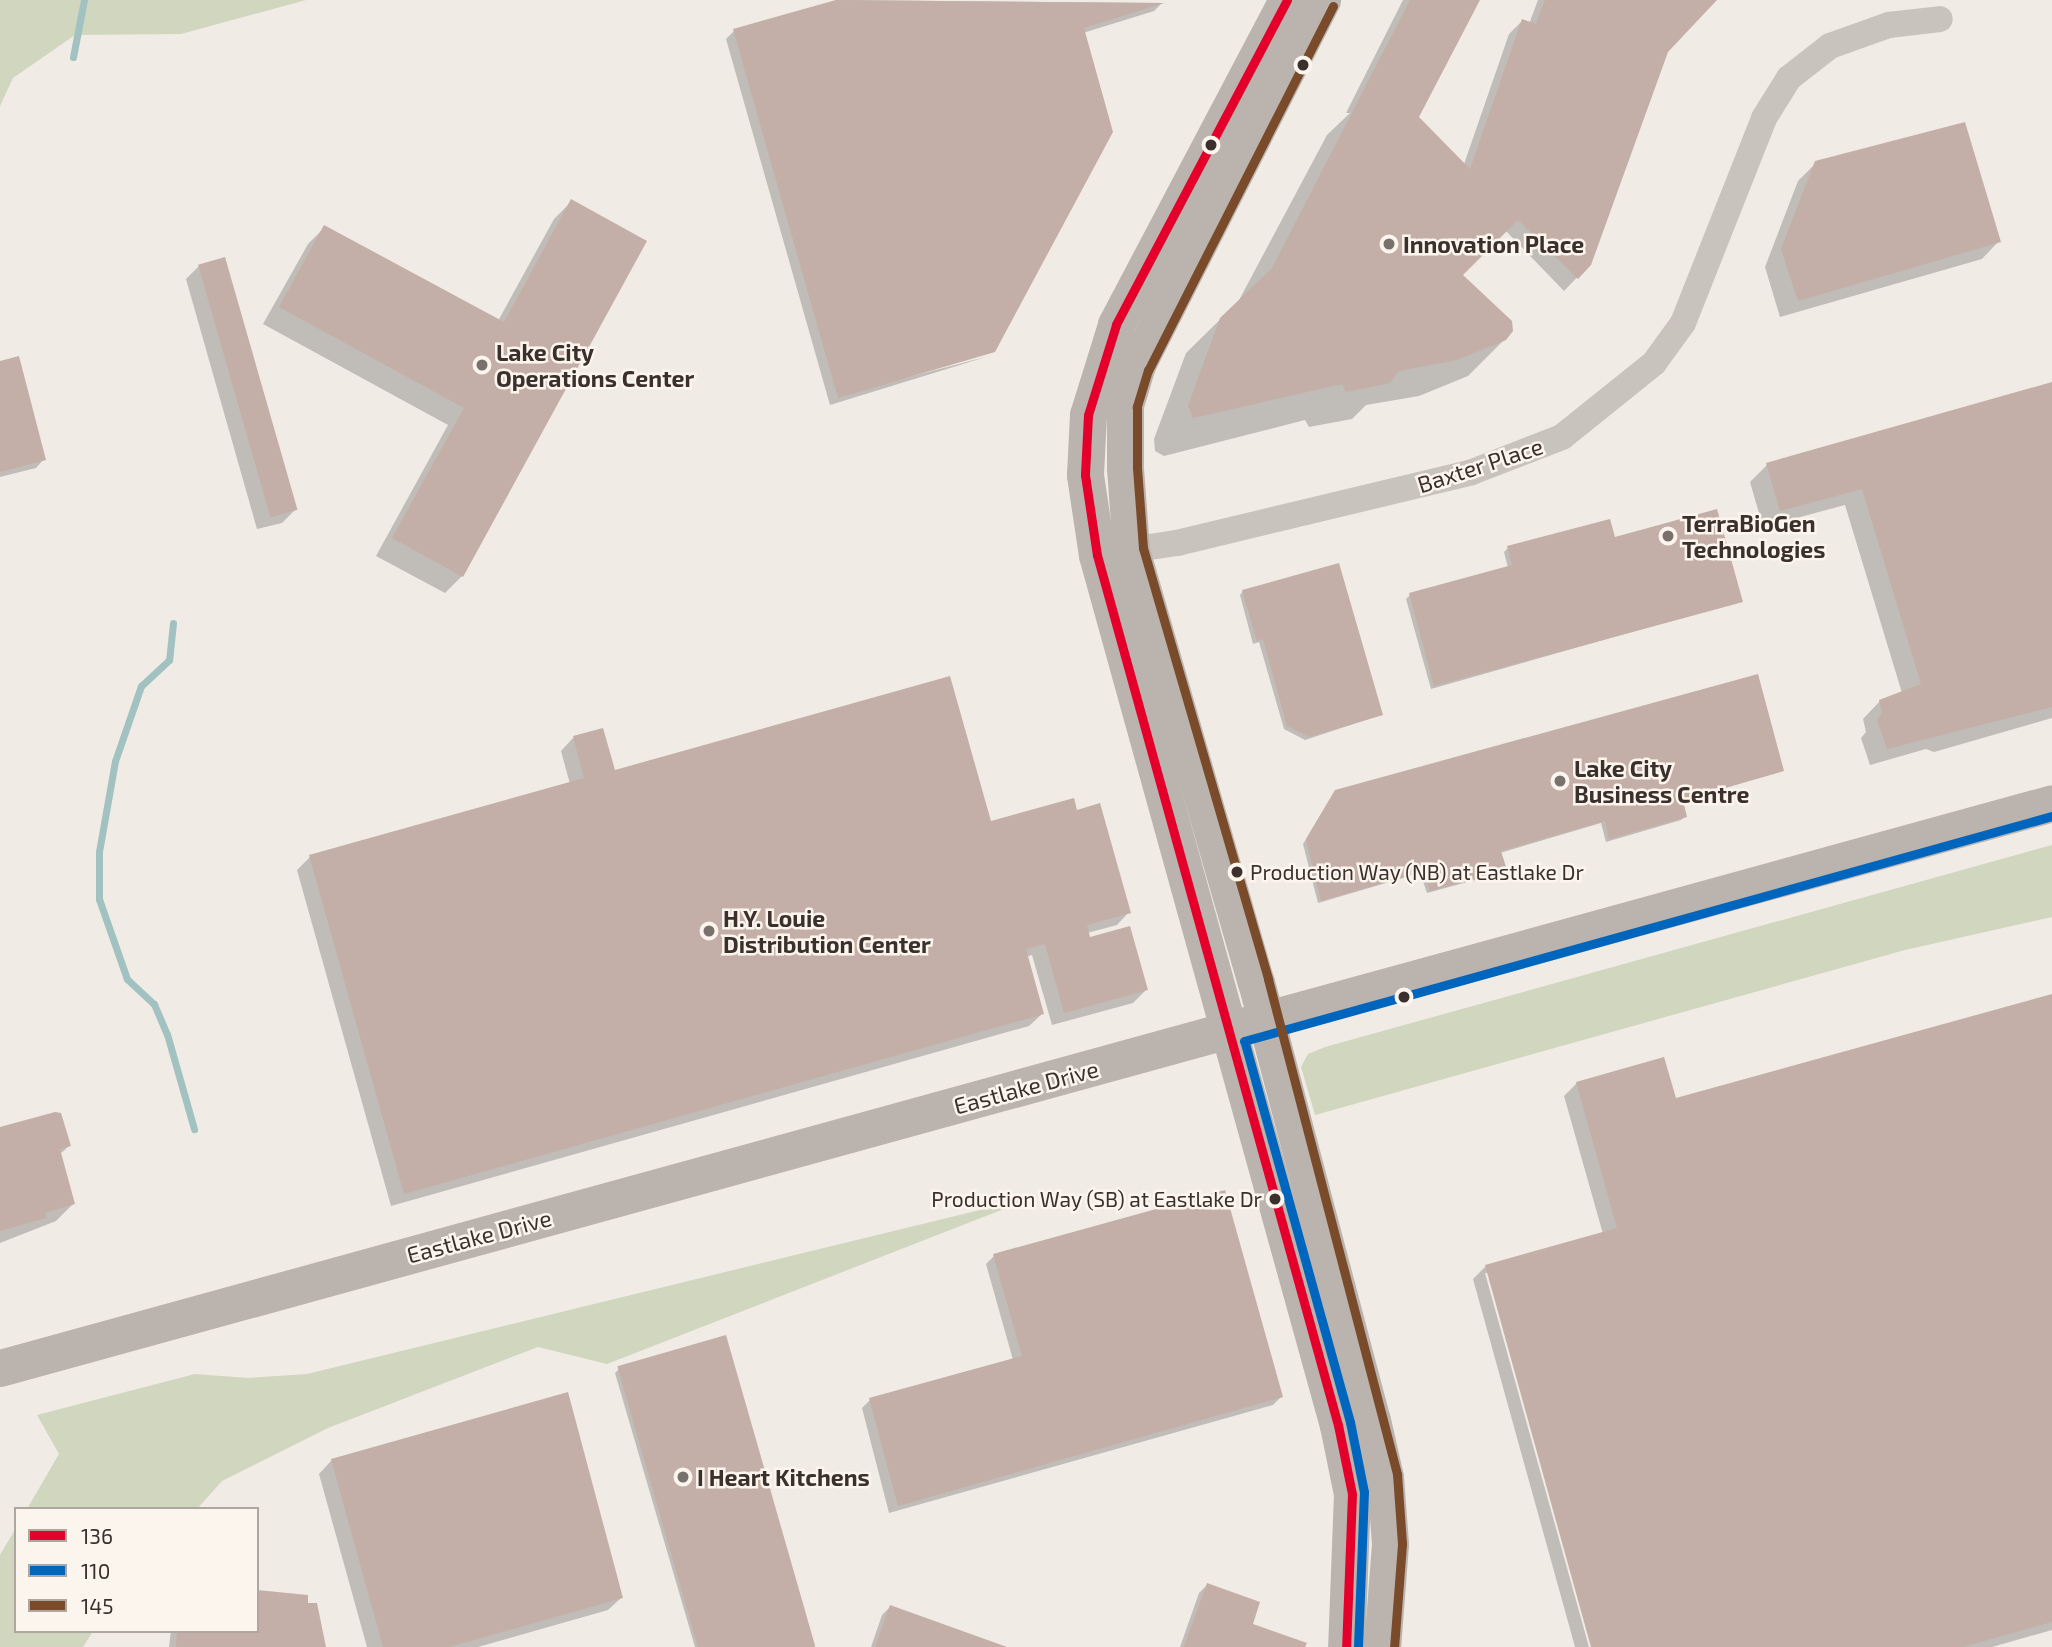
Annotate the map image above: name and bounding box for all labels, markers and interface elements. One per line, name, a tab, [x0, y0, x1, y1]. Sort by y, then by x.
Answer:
unlabelled marker	[1296, 58, 1310, 72]
unlabelled marker	[1204, 138, 1218, 152]
place label: Innovation Place	[1403, 230, 1584, 258]
marker: Innovation Place	[1381, 236, 1397, 252]
place label: Lake City Operations Center	[496, 338, 694, 392]
marker: Lake City Operations Center	[474, 357, 490, 373]
street label: Baxter Place	[1413, 432, 1547, 498]
place label: TerraBioGen Technologies	[1682, 509, 1825, 563]
marker: TerraBioGen Technologies	[1660, 528, 1676, 544]
place label: Lake City Business Centre	[1574, 754, 1749, 808]
marker: Lake City Business Centre	[1552, 773, 1568, 789]
place label: Production Way (NB) at Eastlake Dr	[1250, 859, 1585, 885]
marker: Production Way (NB) at Eastlake Dr	[1230, 865, 1244, 879]
place label: H.Y. Louie Distribution Center	[723, 904, 931, 958]
marker: H.Y. Louie Distribution Center	[701, 923, 717, 939]
unlabelled marker	[1397, 990, 1411, 1004]
street label: Eastlake Drive	[951, 1054, 1101, 1120]
place label: Production Way (SB) at Eastlake Dr	[931, 1186, 1262, 1212]
marker: Production Way (SB) at Eastlake Dr	[1268, 1192, 1282, 1206]
street label: Eastlake Drive	[404, 1203, 554, 1269]
place label: I Heart Kitchens	[697, 1463, 870, 1491]
marker: I Heart Kitchens	[675, 1469, 691, 1485]
legend	[14, 1507, 259, 1633]
text: 136	[81, 1523, 113, 1548]
text: 110	[81, 1558, 110, 1583]
text: 145	[81, 1593, 114, 1618]

